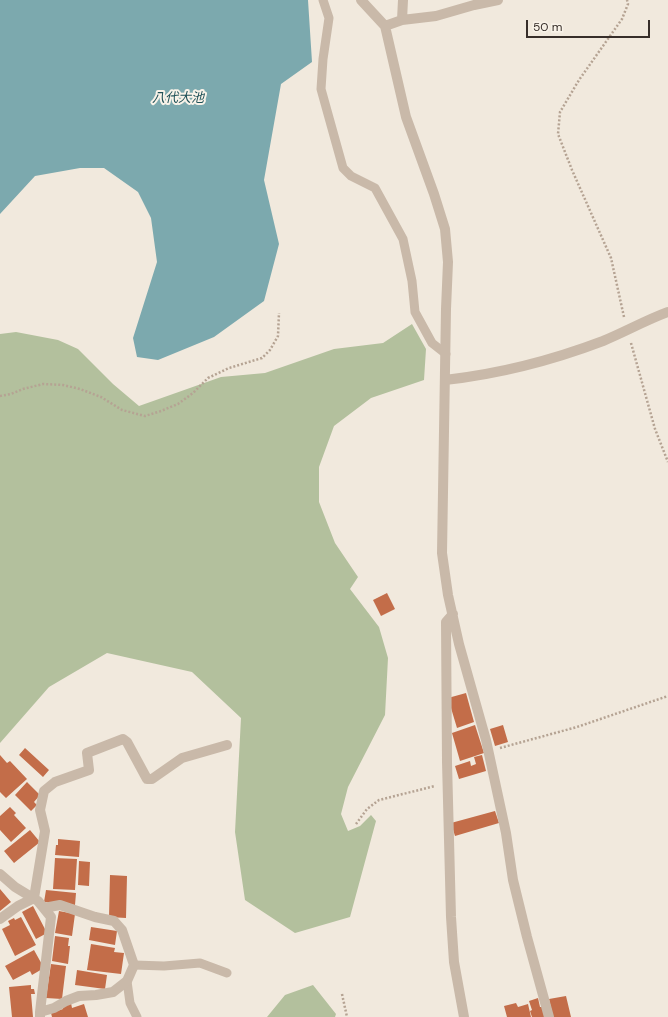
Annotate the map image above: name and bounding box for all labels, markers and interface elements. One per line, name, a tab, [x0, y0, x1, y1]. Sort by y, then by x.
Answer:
scale bar	[528, 12, 652, 38]
text: 50 m	[533, 19, 562, 35]
water label: 八代大池	[152, 91, 204, 107]

